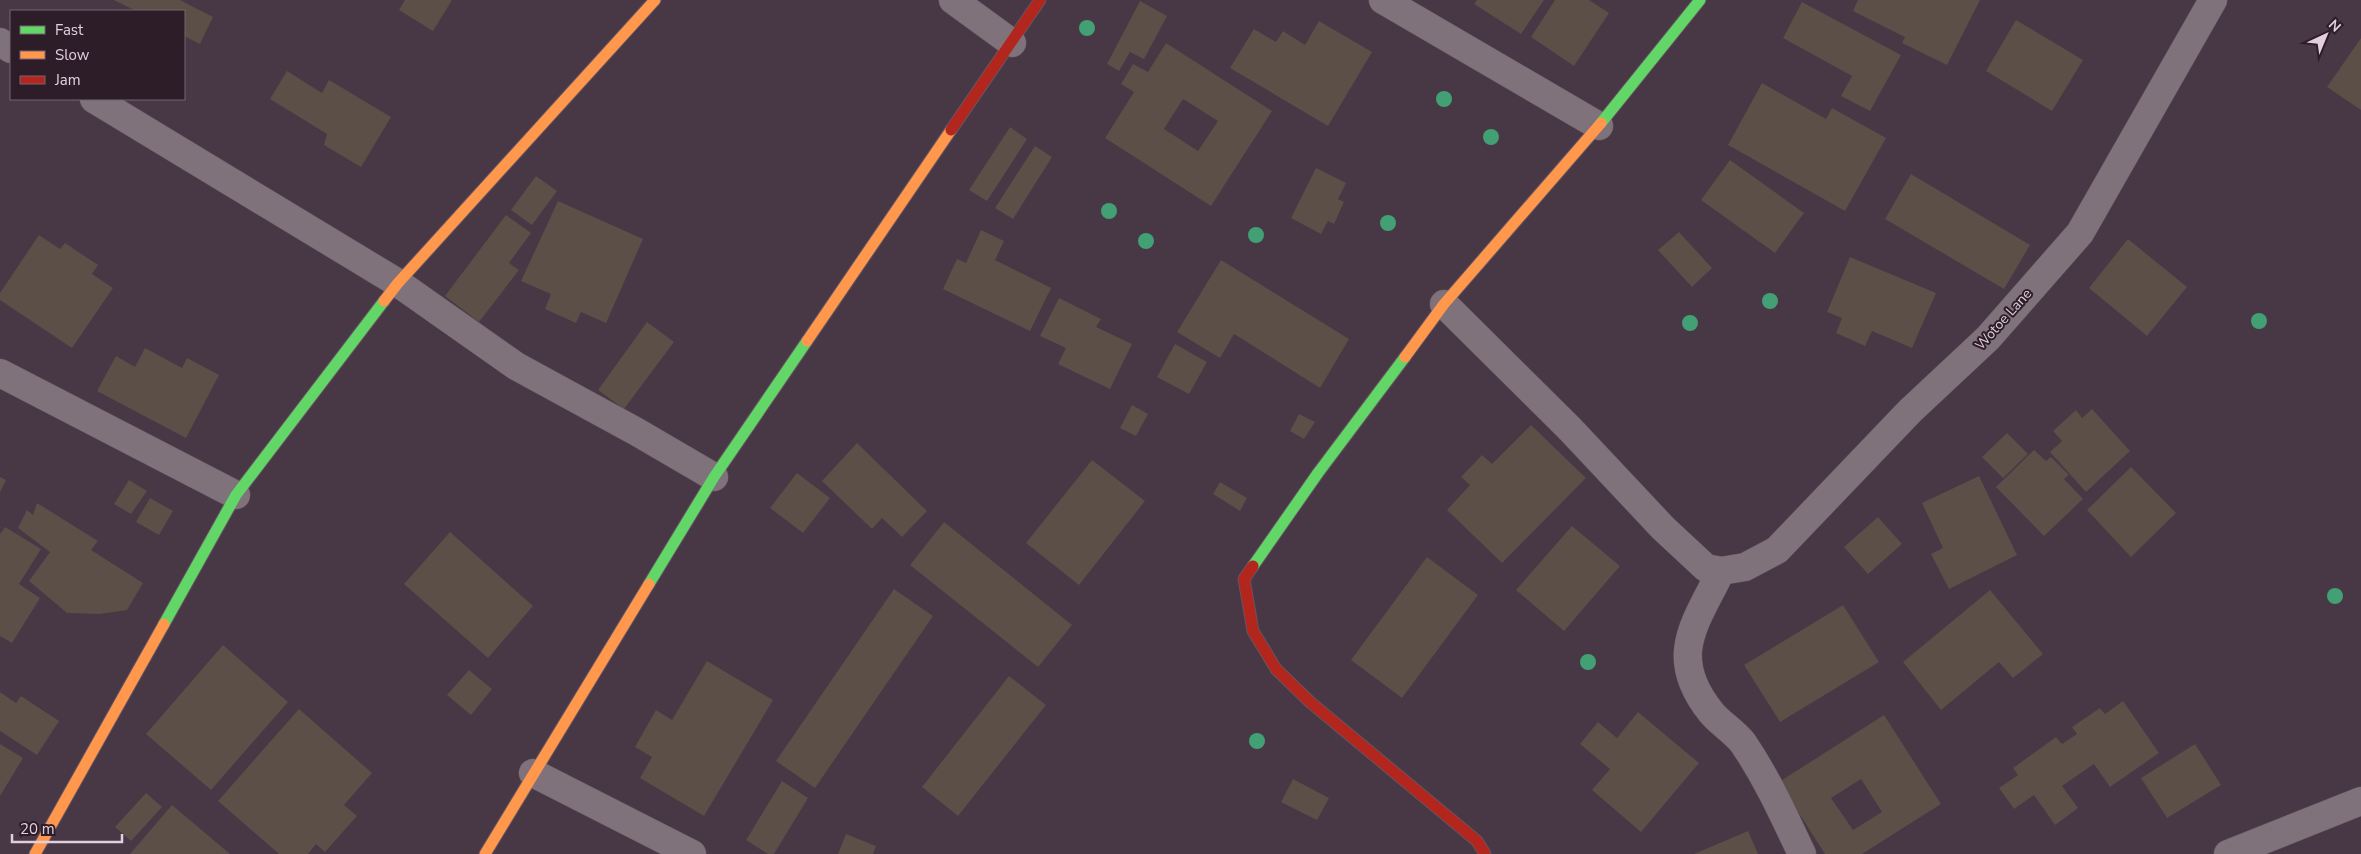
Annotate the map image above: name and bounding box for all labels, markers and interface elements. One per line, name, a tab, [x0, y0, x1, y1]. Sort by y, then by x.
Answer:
legend	[10, 10, 185, 100]
north arrow	[2301, 10, 2351, 60]
text: N	[2324, 16, 2345, 36]
text: Fast	[55, 20, 84, 40]
text: Slow	[55, 45, 90, 65]
text: Jam	[54, 70, 81, 90]
street label: Wotoe Lane	[1971, 285, 2036, 354]
scale bar	[12, 812, 122, 844]
text: 20 m	[20, 819, 55, 839]

